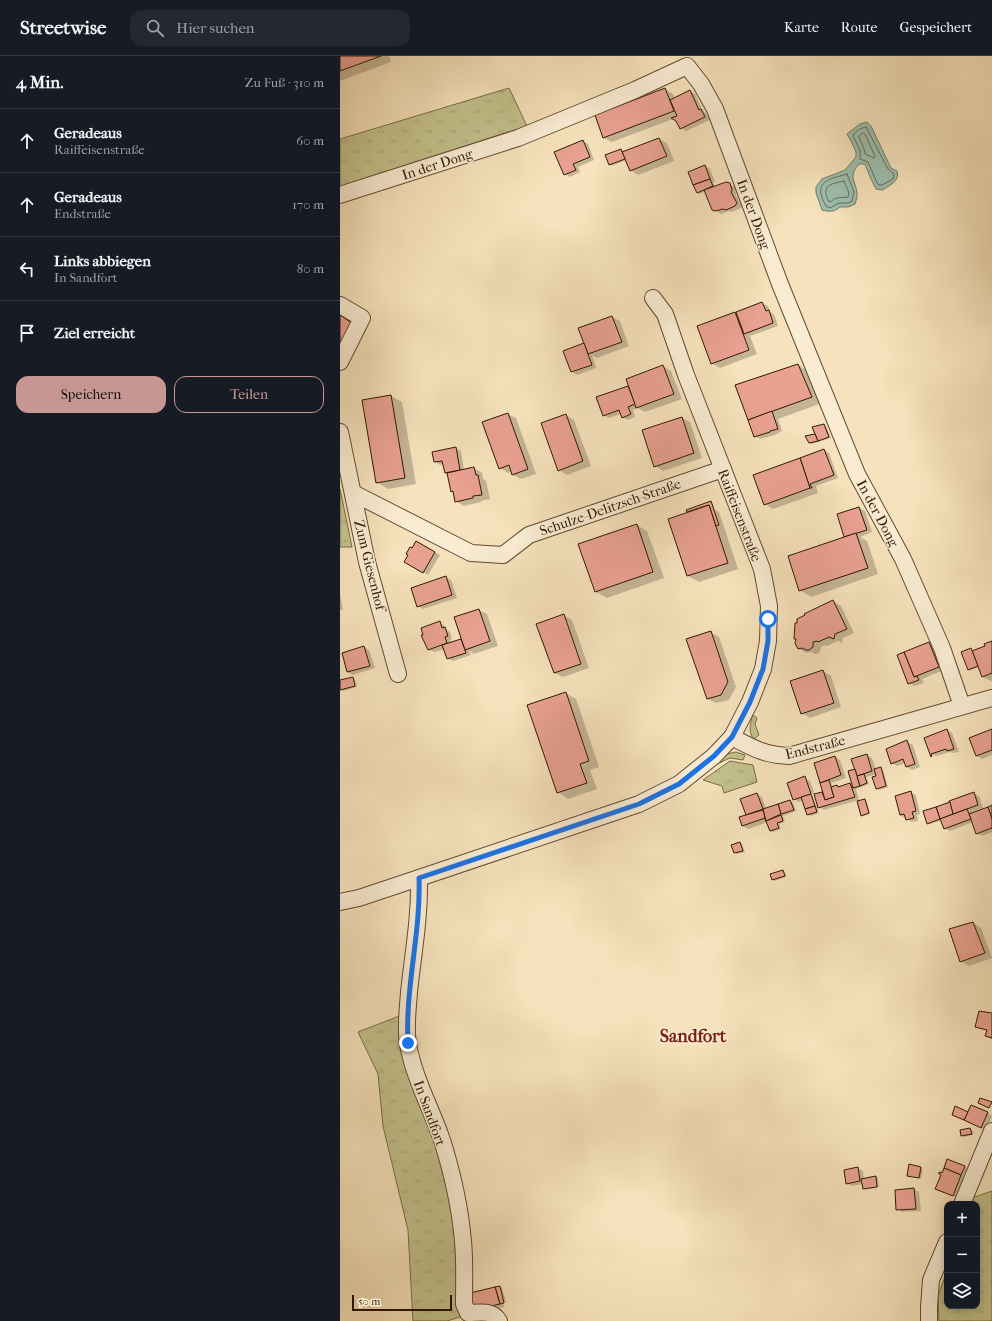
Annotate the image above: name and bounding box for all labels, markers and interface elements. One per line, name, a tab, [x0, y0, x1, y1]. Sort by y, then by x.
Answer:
search box	[130, 10, 410, 46]
text: Streetwise	[20, 17, 106, 39]
icon: search	[144, 17, 166, 39]
text: Hier suchen	[176, 19, 255, 37]
text: Karte	[784, 19, 819, 36]
text: Route	[841, 19, 878, 36]
text: Gespeichert	[900, 19, 972, 36]
text: 4 Min.	[16, 72, 63, 92]
text: Zu Fuß · 310 m	[245, 75, 324, 90]
text: Geradeaus	[54, 124, 122, 142]
icon: ahead	[16, 130, 38, 152]
text: 60 m	[296, 133, 324, 148]
text: Raiffeisenstraße	[54, 142, 145, 157]
street label: In der Dong	[400, 145, 475, 184]
street label: In der Dong	[733, 177, 774, 252]
text: Geradeaus	[54, 188, 122, 206]
icon: ahead	[16, 194, 38, 216]
text: 170 m	[292, 197, 324, 212]
text: Endstraße	[54, 206, 111, 221]
text: Links abbiegen	[54, 252, 151, 270]
icon: left	[16, 258, 38, 280]
text: 80 m	[297, 261, 324, 276]
text: In Sandfort	[54, 270, 118, 285]
icon: arrive	[16, 322, 38, 344]
text: Ziel erreicht	[54, 324, 135, 342]
button: Speichern	[16, 376, 166, 413]
button: Teilen	[174, 376, 324, 413]
street label: Raiffeisenstraße	[714, 467, 765, 564]
street label: Schulze-Delitzsch-Straße	[537, 475, 683, 540]
street label: In der Dong	[853, 477, 903, 550]
street label: Zum Giesenhof	[350, 518, 390, 615]
route start	[759, 610, 777, 628]
street label: Endstraße	[783, 732, 847, 763]
district label: Sandfort	[660, 1026, 727, 1047]
route end	[399, 1034, 417, 1052]
street label: In Sandfort	[410, 1078, 449, 1148]
map controls	[944, 1201, 980, 1309]
button: +	[944, 1201, 980, 1237]
button: −	[944, 1237, 980, 1273]
button: layers	[944, 1273, 980, 1309]
scale bar	[352, 1293, 452, 1312]
text: 50 m	[358, 1295, 380, 1308]

